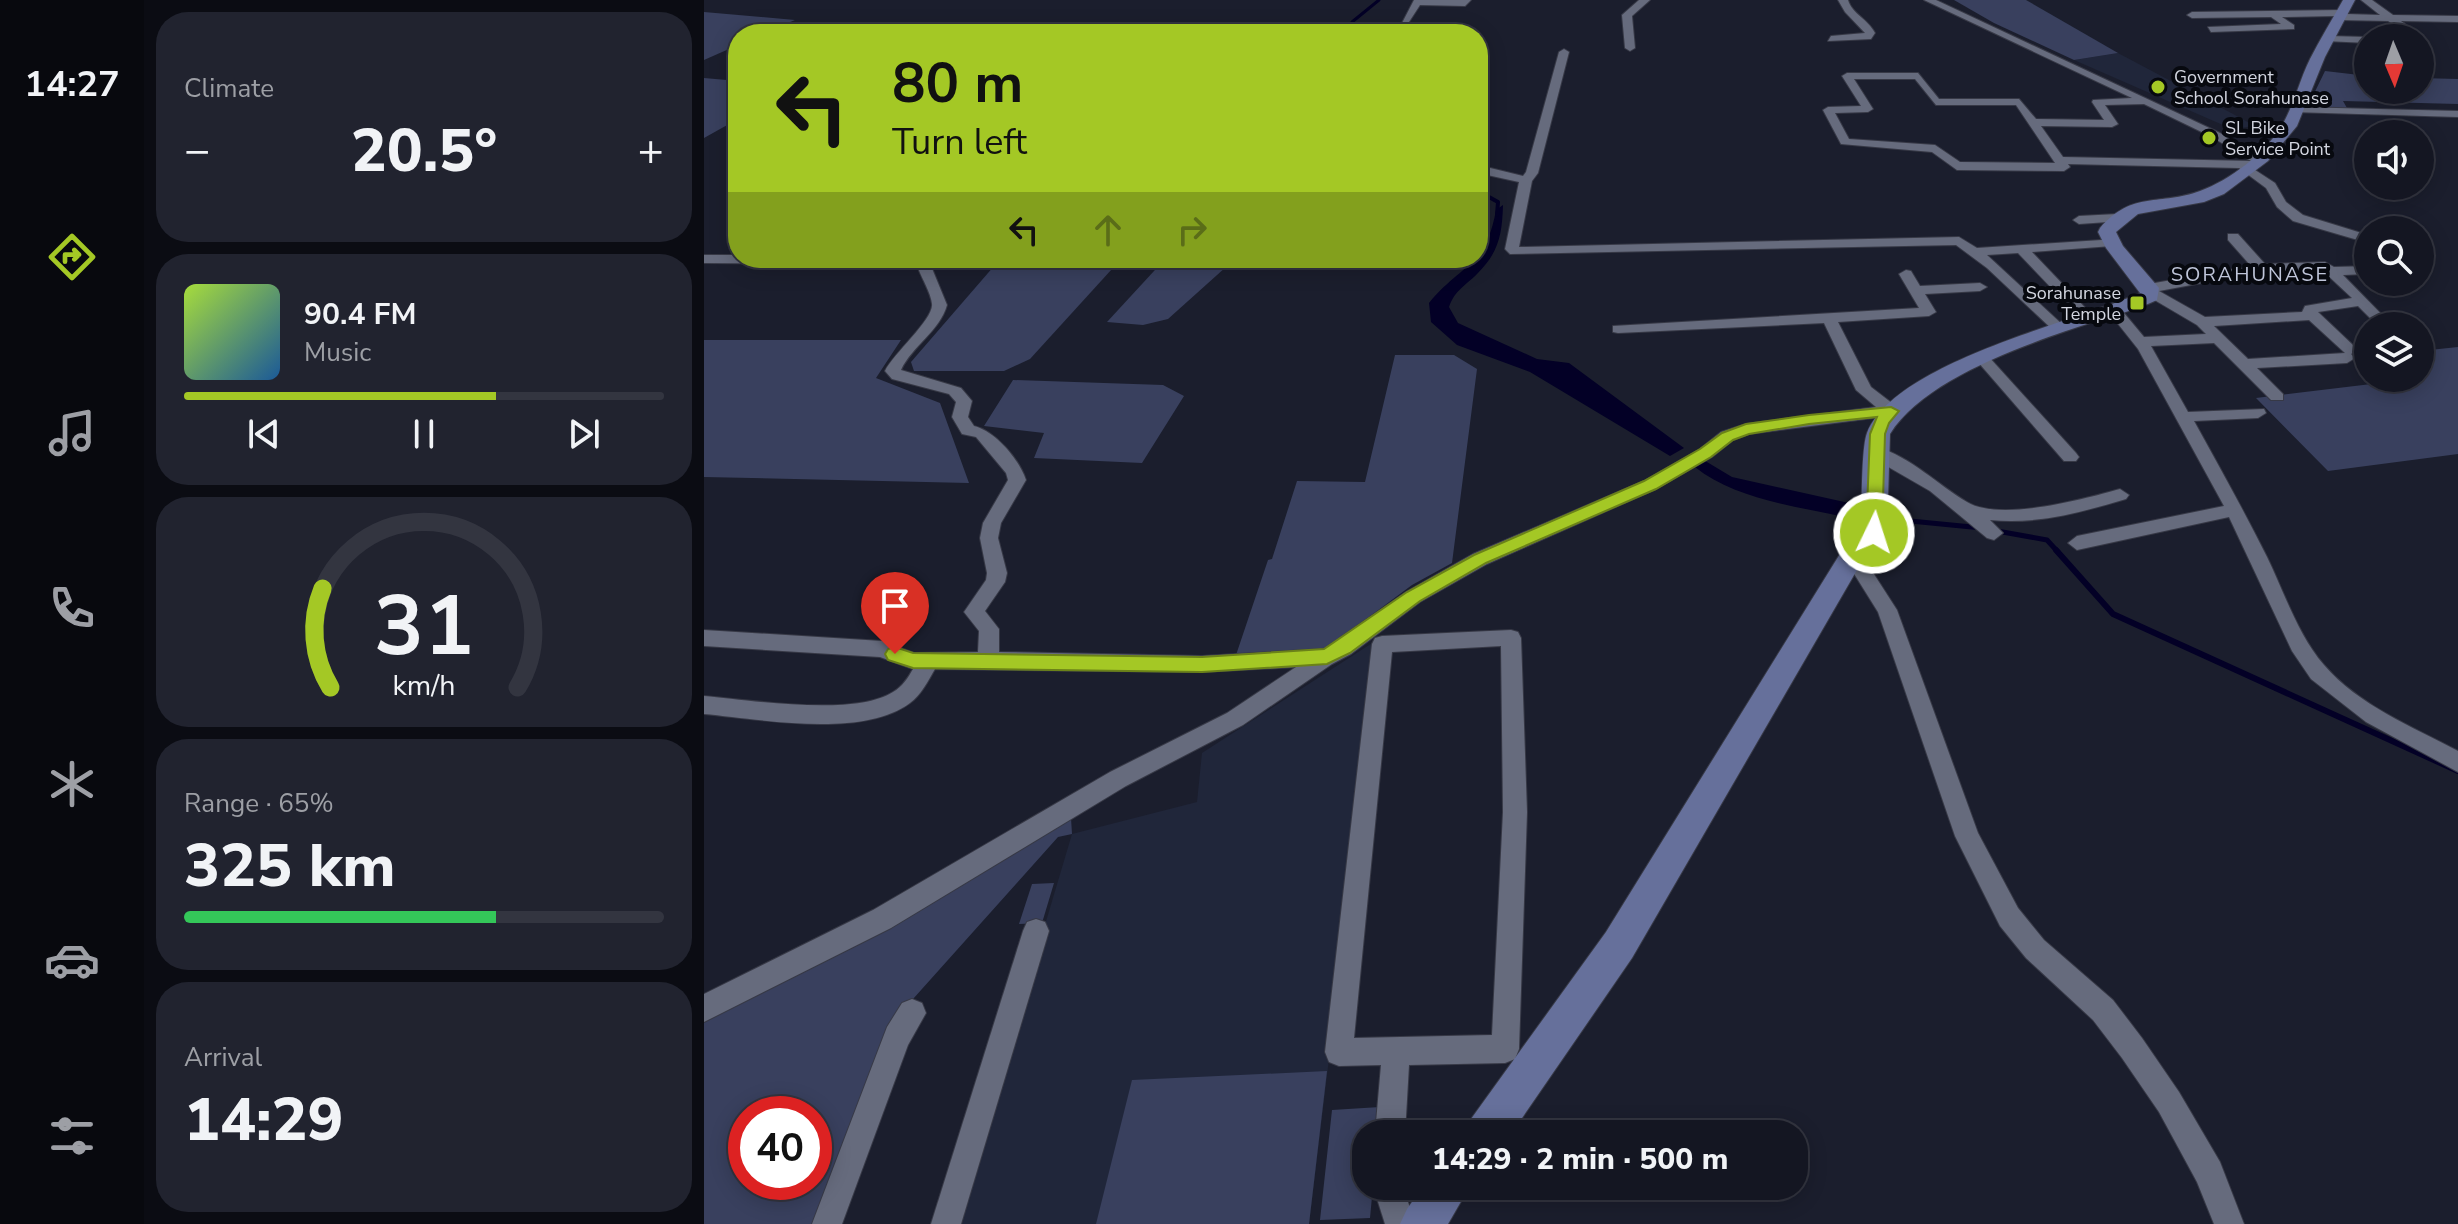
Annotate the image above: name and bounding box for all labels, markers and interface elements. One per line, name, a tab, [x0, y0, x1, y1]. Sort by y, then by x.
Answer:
north arrow	[2354, 24, 2434, 104]
map controls	[2354, 24, 2434, 392]
text: 80 m	[892, 45, 1023, 122]
icon: left	[760, 56, 864, 160]
text: 14:27	[24, 60, 120, 109]
place label: Government School Sorahunase	[2174, 65, 2329, 110]
text: Climate	[184, 71, 274, 106]
marker: Government School Sorahunase	[2149, 78, 2167, 96]
text: 20.5°	[351, 110, 497, 192]
place label: SL Bike Service Point	[2225, 116, 2331, 161]
text: Turn left	[892, 118, 1027, 167]
button: sound	[2354, 120, 2434, 200]
text: −	[184, 121, 210, 181]
text: +	[638, 121, 664, 181]
marker: SL Bike Service Point	[2200, 129, 2218, 147]
icon: left	[1002, 208, 1046, 252]
icon: ahead	[1086, 208, 1130, 252]
icon: right	[1170, 208, 1214, 252]
button: search	[2354, 216, 2434, 296]
icon: directions	[44, 229, 100, 285]
district label: SORAHUNASE	[2171, 261, 2329, 288]
place label: Sorahunase Temple	[2026, 281, 2121, 326]
text: 90.4 FM	[304, 294, 416, 335]
marker: Sorahunase Temple	[2128, 294, 2146, 312]
button: layers	[2354, 312, 2434, 392]
text: Music	[304, 335, 371, 370]
icon: music	[44, 405, 100, 461]
icon: previous	[242, 412, 286, 456]
icon: pause	[402, 412, 446, 456]
icon: next	[562, 412, 606, 456]
position arrow	[1832, 491, 1916, 575]
text: 31	[374, 570, 474, 683]
pin	[861, 572, 929, 654]
icon: phone	[44, 580, 100, 636]
icon: arrive	[873, 584, 917, 628]
text: km/h	[393, 666, 455, 705]
icon: climate	[44, 756, 100, 812]
text: Range · 65%	[184, 786, 334, 821]
text: 325 km	[184, 825, 396, 907]
icon: car	[44, 932, 100, 988]
text: Arrival	[184, 1040, 262, 1075]
text: 14:29	[184, 1079, 344, 1161]
speed limit sign: 40	[728, 1096, 832, 1200]
icon: filters	[44, 1108, 100, 1164]
text: 14:29 · 2 min · 500 m	[1432, 1139, 1728, 1180]

